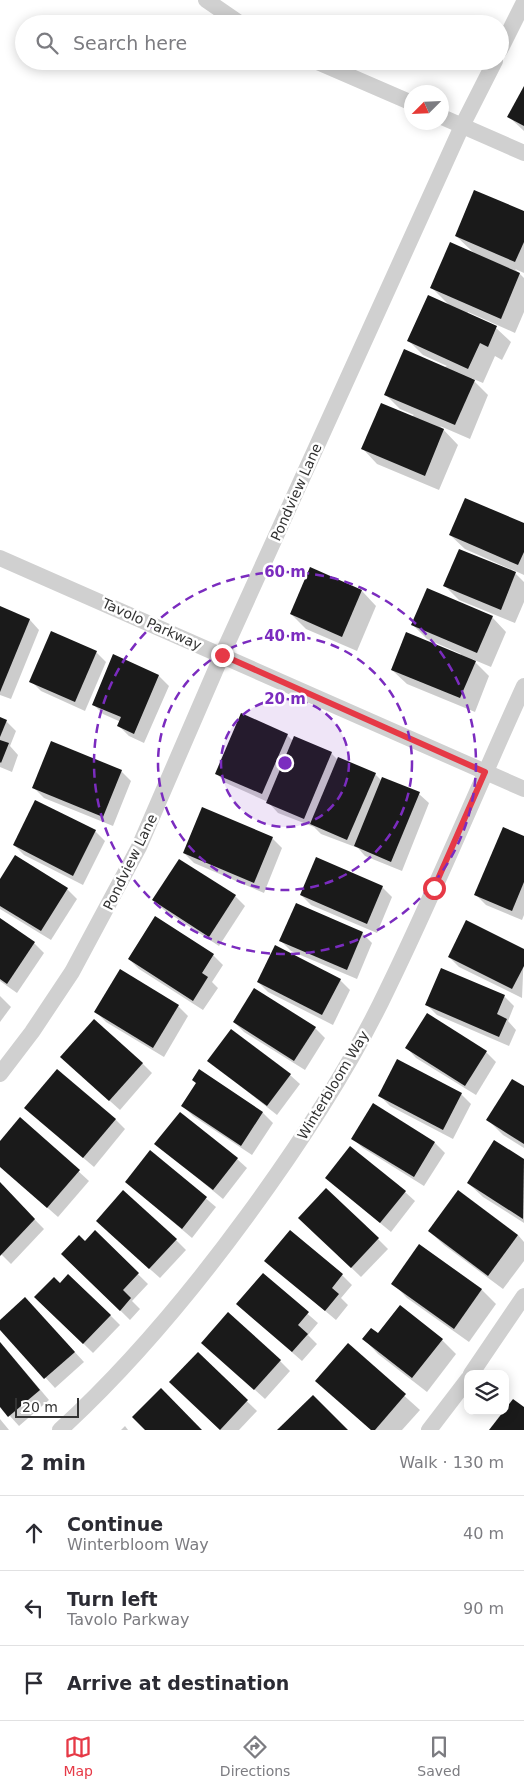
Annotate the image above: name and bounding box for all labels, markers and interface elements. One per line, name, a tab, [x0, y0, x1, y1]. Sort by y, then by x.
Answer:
search box	[15, 15, 509, 70]
icon: search	[33, 29, 61, 57]
text: Search here	[73, 32, 187, 54]
north arrow	[404, 85, 449, 130]
street label: Pondview Lane	[267, 441, 325, 543]
text: 60 m	[264, 563, 306, 581]
street label: Tavolo Parkway	[99, 594, 204, 653]
text: 40 m	[264, 627, 306, 645]
route end	[211, 644, 234, 667]
text: 20 m	[264, 690, 306, 708]
centre of rings	[276, 754, 294, 772]
street label: Pondview Lane	[100, 811, 160, 913]
route start	[423, 877, 446, 900]
street label: Winterbloom Way	[294, 1028, 372, 1142]
map controls	[464, 1370, 509, 1415]
button: layers	[464, 1370, 509, 1415]
scale bar	[15, 1395, 79, 1418]
text: 20 m	[22, 1399, 58, 1415]
text: 2 min	[20, 1451, 86, 1475]
text: Walk · 130 m	[399, 1453, 504, 1472]
text: Continue	[67, 1513, 163, 1535]
icon: ahead	[20, 1519, 48, 1547]
text: 40 m	[463, 1524, 504, 1543]
text: Winterbloom Way	[67, 1535, 209, 1554]
text: Turn left	[67, 1588, 158, 1610]
icon: left	[20, 1594, 48, 1622]
text: 90 m	[463, 1599, 504, 1618]
text: Tavolo Parkway	[67, 1610, 189, 1629]
icon: arrive	[20, 1669, 48, 1697]
text: Arrive at destination	[67, 1672, 289, 1694]
tab: Map	[63, 1733, 93, 1779]
tab: Directions	[220, 1733, 290, 1779]
tab: Saved	[417, 1733, 461, 1779]

